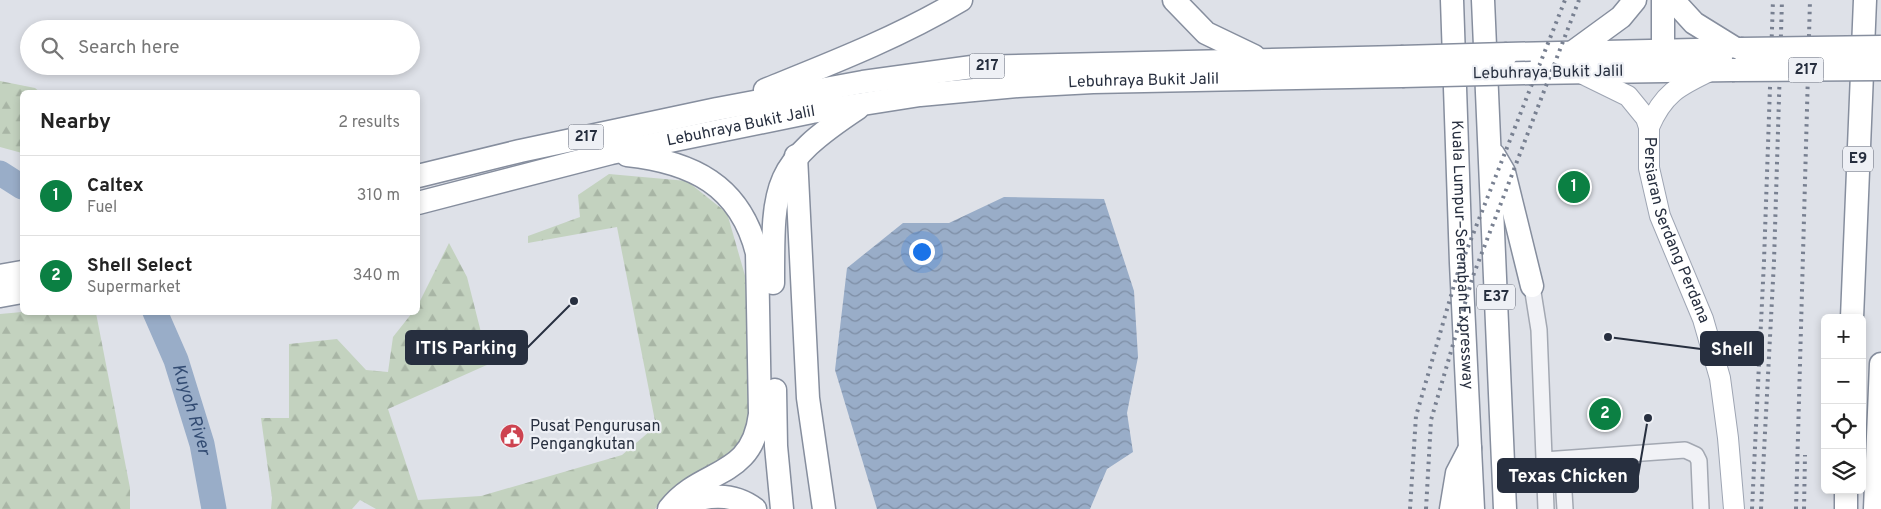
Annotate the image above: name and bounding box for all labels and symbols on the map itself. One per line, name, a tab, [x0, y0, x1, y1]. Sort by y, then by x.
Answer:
road number: 217	[970, 54, 1004, 78]
road number: 217	[1788, 58, 1824, 82]
street label: Lebuhraya Bukit Jalil	[1472, 62, 1624, 84]
street label: Lebuhraya Bukit Jalil	[1068, 70, 1219, 93]
street label: Lebuhraya Bukit Jalil	[665, 102, 817, 151]
street label: Kuala Lumpur–Seremban Expressway	[1446, 120, 1477, 390]
road number: 217	[568, 124, 604, 150]
street label: Persiaran Serdang Perdana	[1639, 137, 1714, 326]
road number: E9	[1843, 146, 1873, 172]
pin: 1	[1558, 168, 1590, 206]
your location	[909, 239, 935, 265]
road number: E37	[1477, 284, 1515, 310]
callout: ITIS Parking	[406, 331, 527, 364]
callout: Shell	[1701, 332, 1763, 365]
text: ITIS Parking	[415, 338, 517, 361]
text: Shell	[1711, 339, 1753, 362]
water label: Kuyoh River	[166, 361, 216, 459]
pin: 2	[1589, 395, 1621, 433]
place label: Pusat Pengurusan Pengangkutan	[530, 417, 661, 455]
public building icon: Pusat Pengurusan Pengangkutan	[499, 423, 525, 449]
callout: Texas Chicken	[1498, 459, 1638, 492]
text: Texas Chicken	[1508, 466, 1628, 489]

